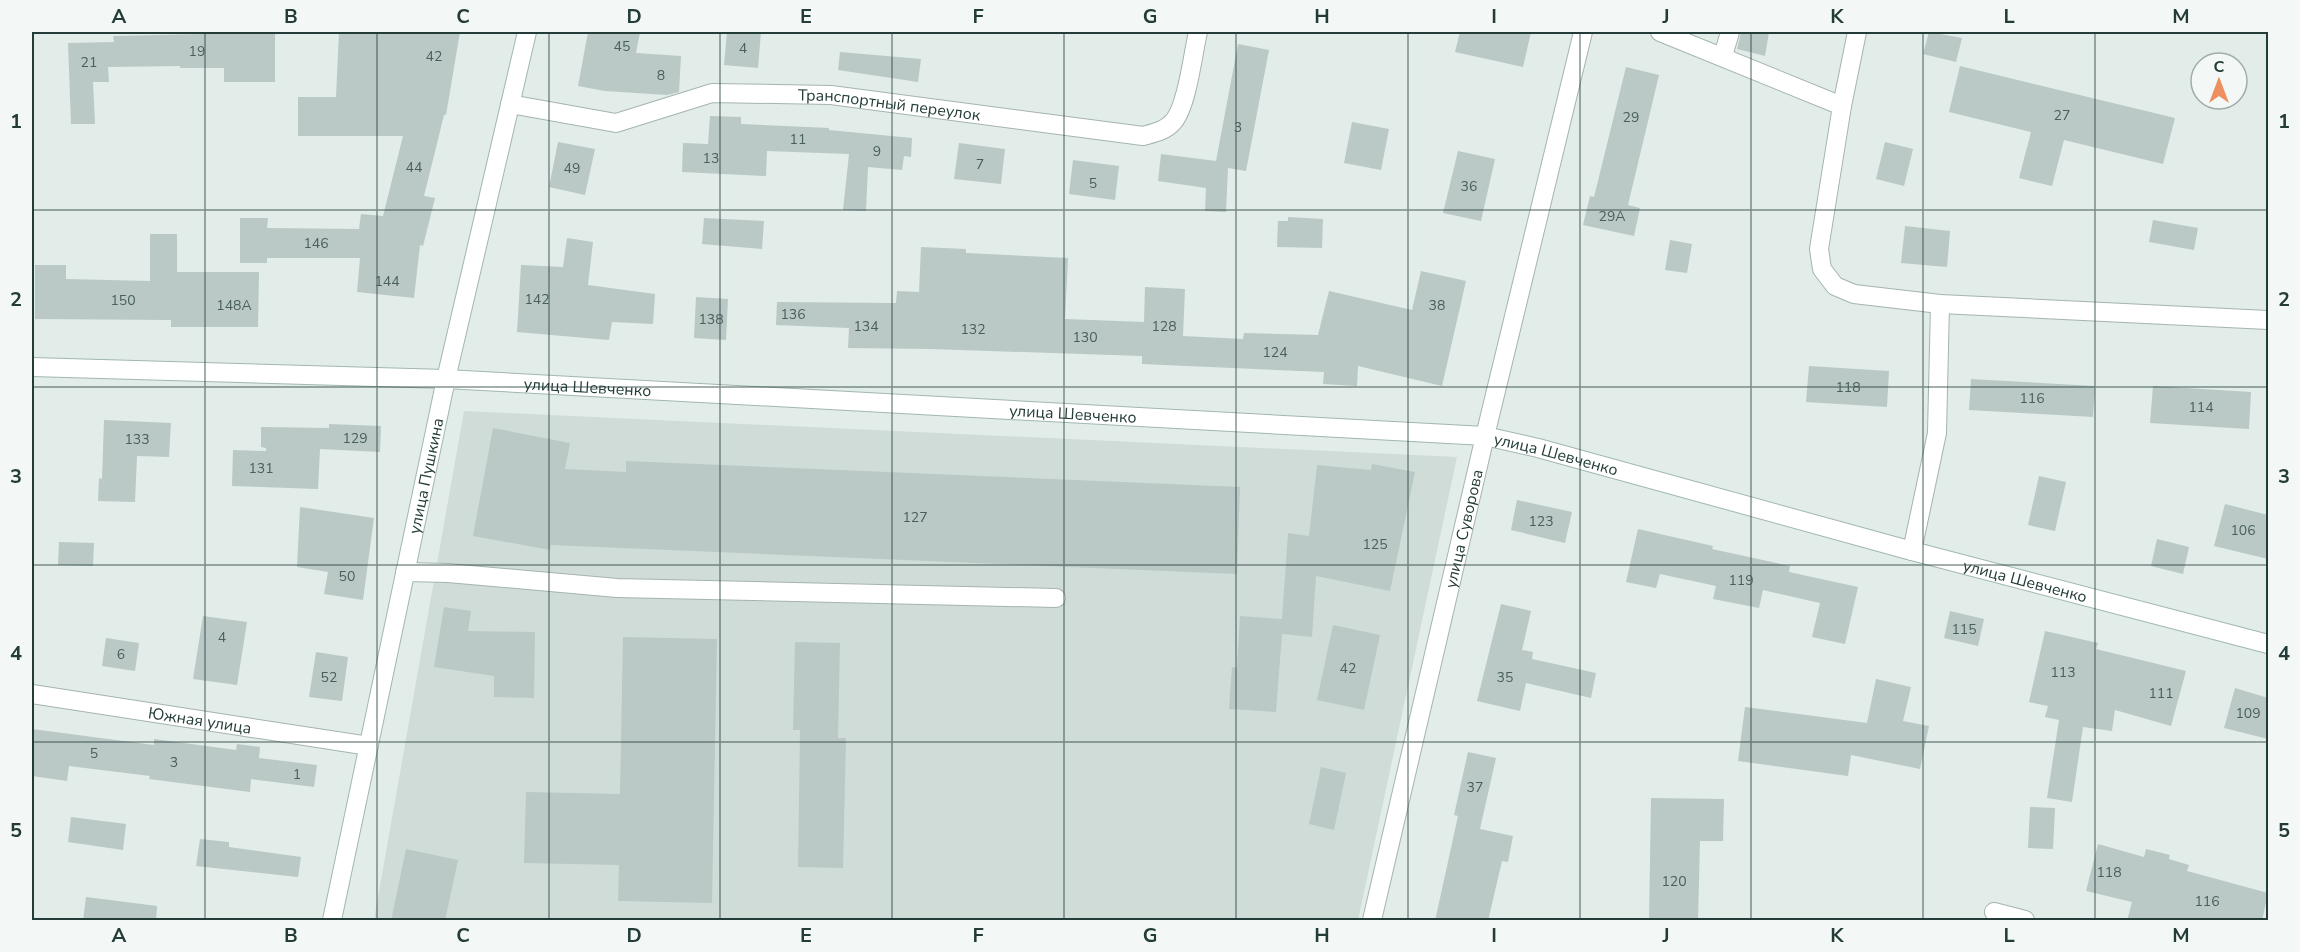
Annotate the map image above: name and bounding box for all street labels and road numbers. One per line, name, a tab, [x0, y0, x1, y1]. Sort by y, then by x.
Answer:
street label: Транспортный переулок	[798, 84, 982, 127]
street label: улица Шевченко	[523, 373, 652, 402]
street label: улица Шевченко	[1009, 400, 1137, 429]
street label: улица Пушкина	[404, 416, 450, 536]
street label: улица Шевченко	[1492, 428, 1620, 482]
street label: улица Суворова	[1440, 467, 1489, 590]
street label: улица Шевченко	[1960, 555, 2089, 608]
street label: Южная улица	[147, 702, 253, 740]

